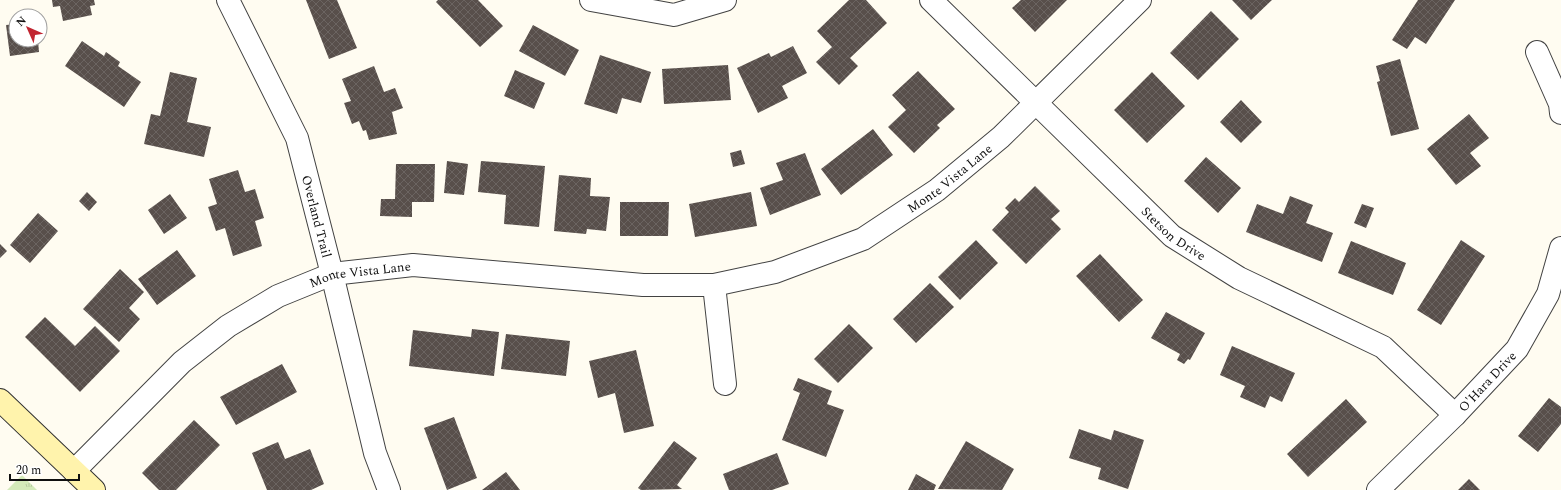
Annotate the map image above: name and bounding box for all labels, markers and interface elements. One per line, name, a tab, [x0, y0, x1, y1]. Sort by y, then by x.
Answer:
north arrow	[8, 8, 48, 48]
text: N	[12, 12, 30, 30]
street label: Monte Vista Lane	[903, 139, 997, 218]
street label: Overland Trail	[296, 173, 336, 260]
street label: Stetson Drive	[1136, 202, 1210, 266]
street label: Monte Vista Lane	[306, 256, 412, 293]
street label: O'Hara Drive	[1454, 347, 1521, 417]
scale bar	[10, 456, 79, 482]
text: 20 m	[16, 461, 41, 480]

